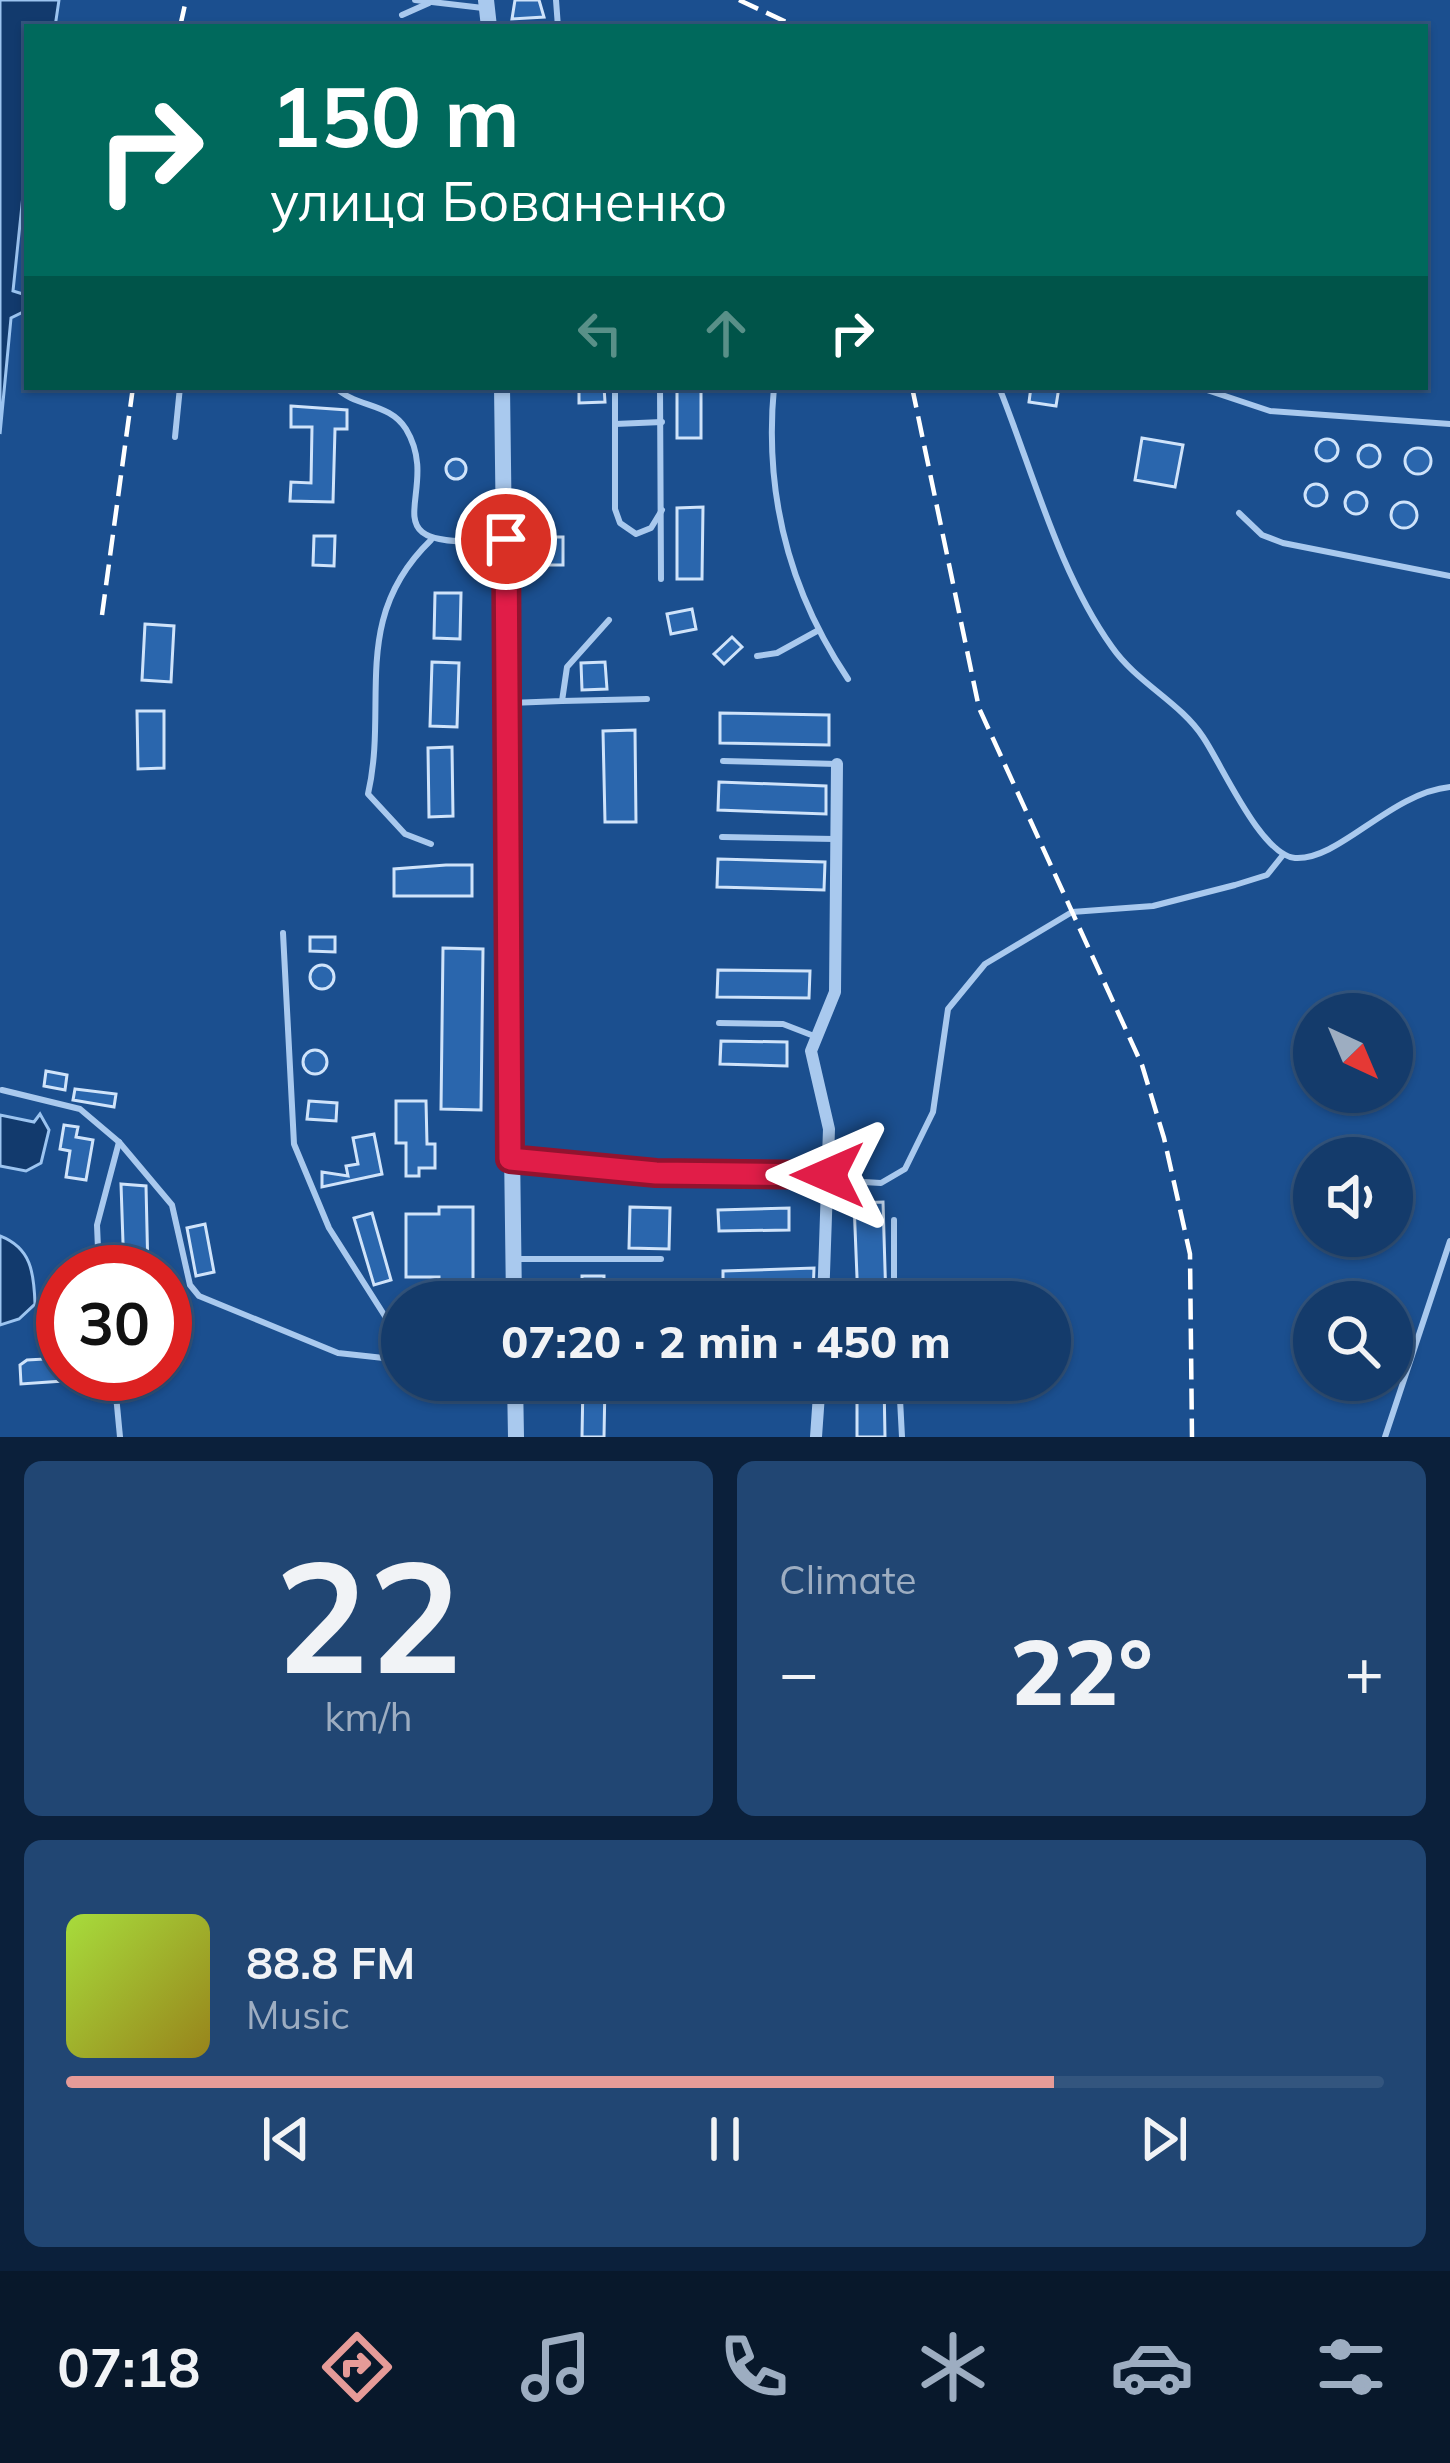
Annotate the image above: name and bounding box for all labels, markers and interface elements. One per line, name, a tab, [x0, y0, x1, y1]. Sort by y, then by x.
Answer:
text: 150 m	[270, 63, 520, 168]
icon: right	[72, 72, 228, 228]
text: улица Бованенко	[270, 167, 727, 235]
icon: left	[567, 300, 633, 366]
icon: ahead	[693, 300, 759, 366]
icon: right	[819, 300, 885, 366]
pin	[455, 488, 557, 590]
icon: arrive	[473, 506, 539, 572]
north arrow	[1293, 993, 1413, 1113]
map controls	[1293, 993, 1413, 1401]
position arrow	[765, 1112, 891, 1238]
button: sound	[1293, 1137, 1413, 1257]
speed limit sign: 30	[36, 1245, 192, 1401]
button: search	[1293, 1281, 1413, 1401]
text: 07:20 · 2 min · 450 m	[501, 1313, 951, 1369]
text: 22	[275, 1516, 462, 1712]
text: Climate	[779, 1555, 917, 1604]
text: 22°	[1010, 1615, 1153, 1728]
text: −	[779, 1630, 819, 1713]
text: +	[1344, 1630, 1384, 1713]
text: km/h	[324, 1692, 413, 1741]
text: 88.8 FM	[246, 1934, 415, 1990]
text: Music	[246, 1990, 350, 2039]
icon: previous	[253, 2106, 319, 2172]
icon: pause	[692, 2106, 758, 2172]
icon: next	[1131, 2106, 1197, 2172]
icon: directions	[315, 2325, 399, 2409]
icon: music	[514, 2325, 598, 2409]
icon: phone	[712, 2325, 796, 2409]
icon: climate	[911, 2325, 995, 2409]
icon: car	[1110, 2325, 1194, 2409]
icon: filters	[1309, 2325, 1393, 2409]
text: 07:18	[57, 2333, 200, 2401]

